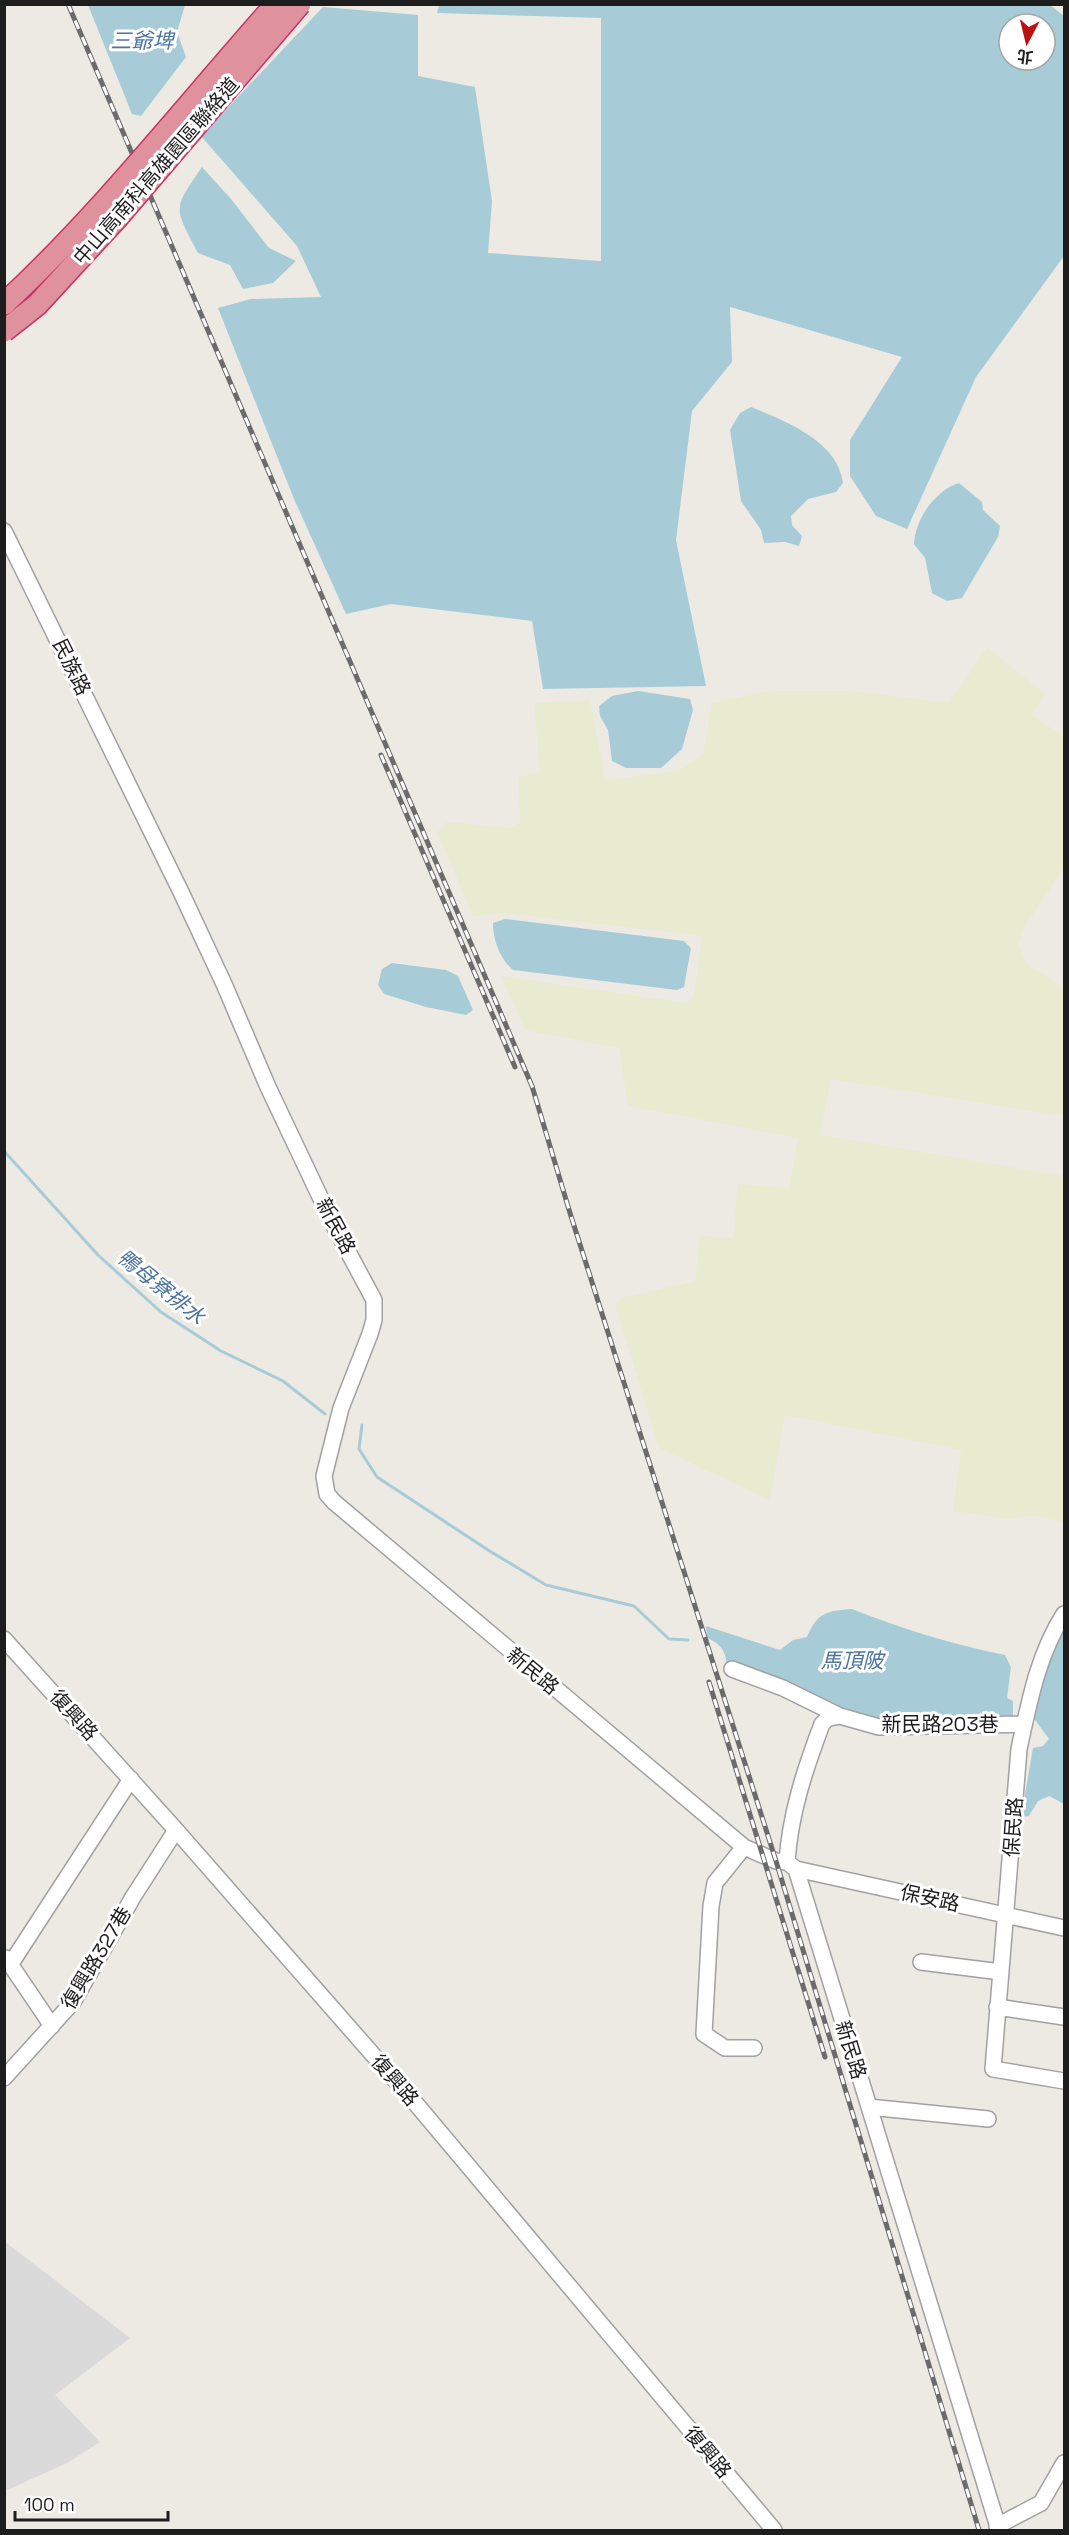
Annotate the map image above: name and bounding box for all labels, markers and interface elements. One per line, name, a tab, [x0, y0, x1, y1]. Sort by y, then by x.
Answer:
north arrow	[997, 12, 1057, 72]
water label: 三爺埤	[111, 27, 176, 54]
text: 北	[1016, 45, 1034, 68]
street label: 中山高南科高雄園區聯絡道	[67, 72, 245, 270]
street label: 民族路	[47, 634, 97, 700]
street label: 新民路	[310, 1193, 362, 1259]
water label: 鴨母寮排水	[112, 1243, 211, 1331]
street label: 新民路	[502, 1642, 564, 1700]
water label: 馬頂陂	[821, 1647, 886, 1674]
street label: 復興路	[44, 1684, 104, 1746]
street label: 新民路203巷	[882, 1711, 998, 1737]
street label: 保民路	[998, 1796, 1028, 1858]
street label: 保安路	[898, 1879, 962, 1917]
street label: 復興路327巷	[55, 1902, 137, 2014]
street label: 新民路	[830, 2018, 872, 2082]
street label: 復興路	[366, 2049, 424, 2111]
street label: 復興路	[679, 2421, 737, 2483]
scale bar	[15, 2484, 168, 2522]
text: 100 m	[24, 2493, 75, 2516]

